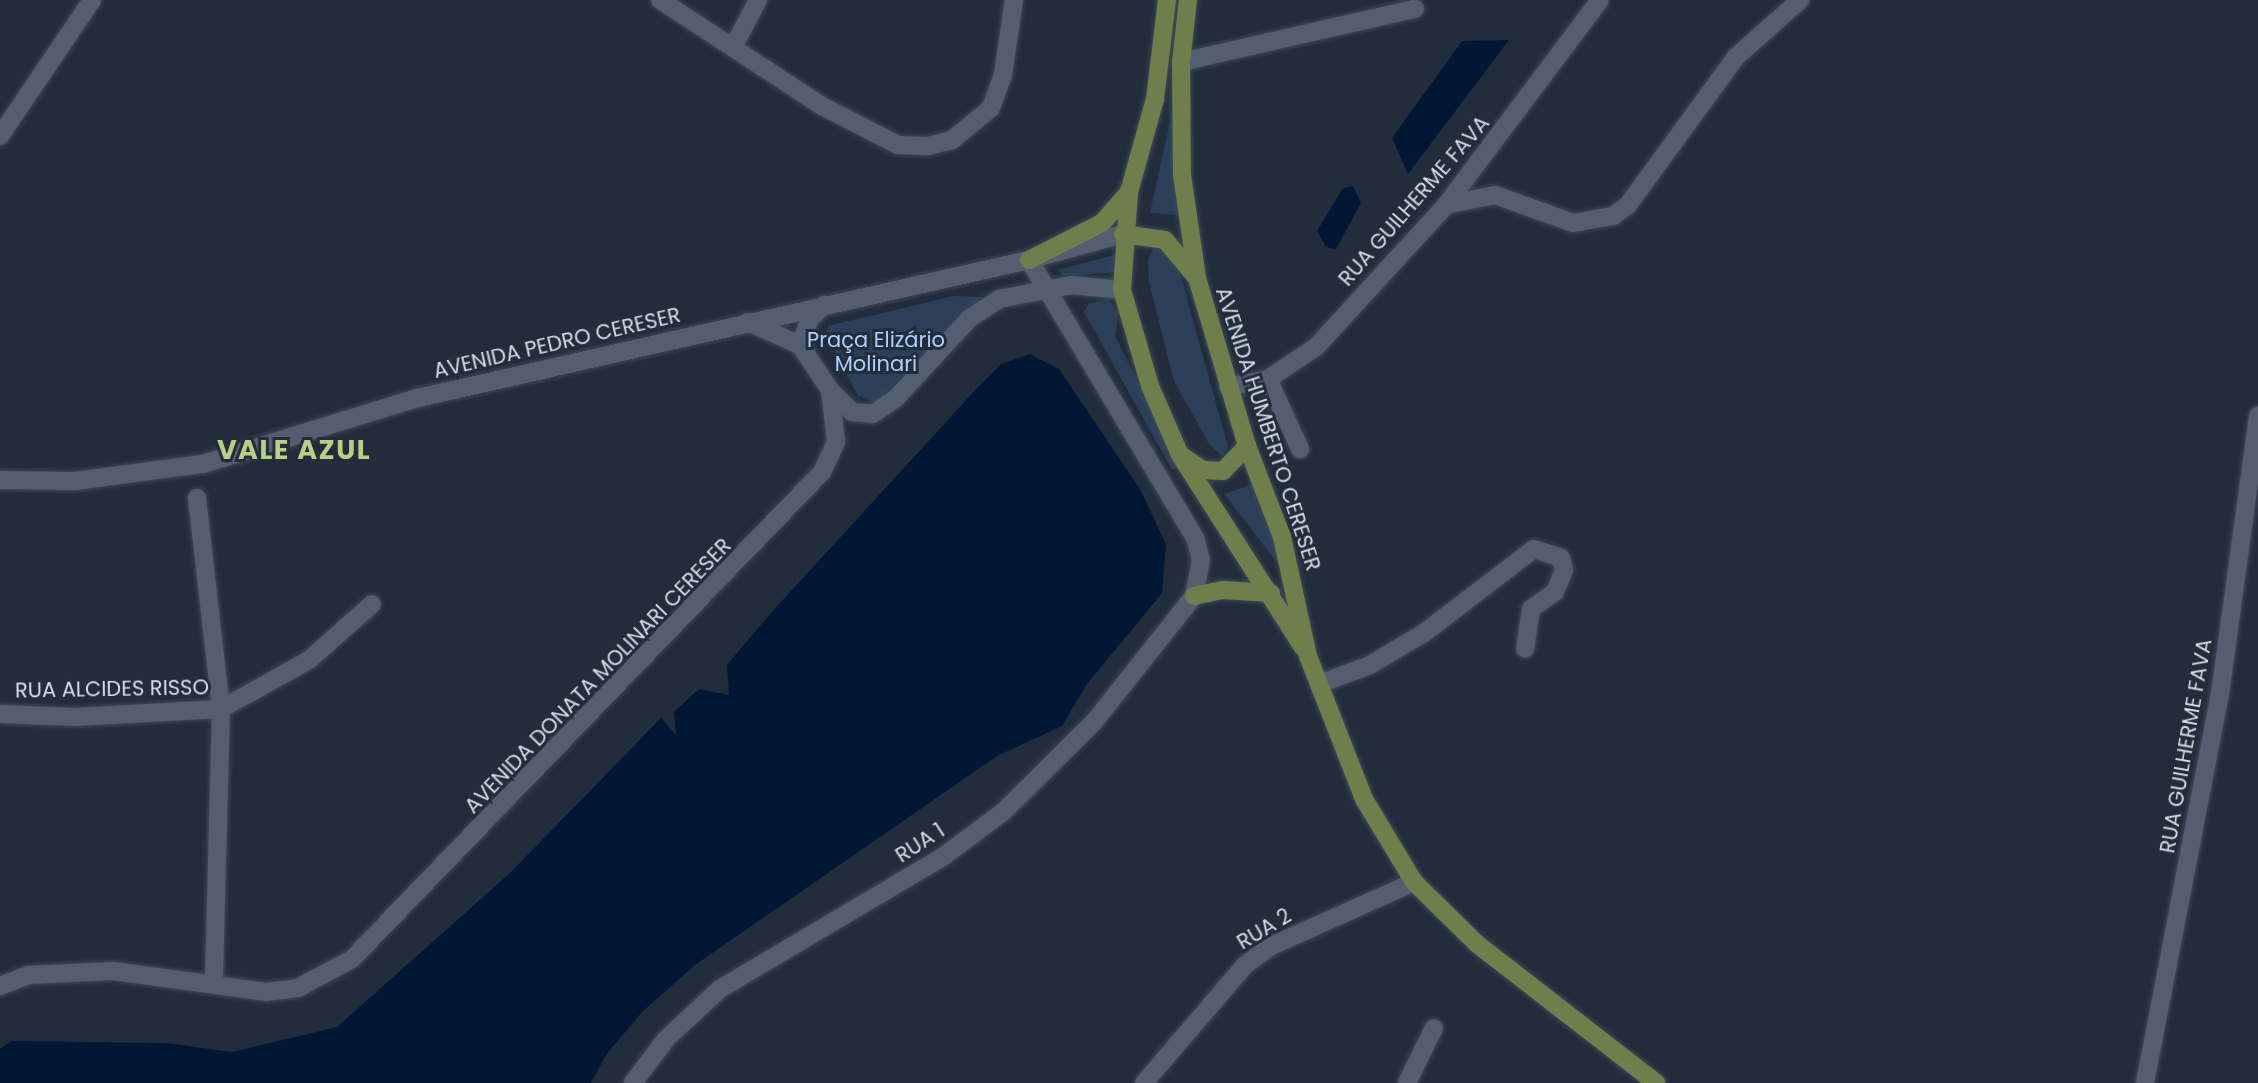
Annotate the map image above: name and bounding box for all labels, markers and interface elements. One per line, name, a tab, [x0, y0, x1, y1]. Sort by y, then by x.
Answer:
street label: RUA GUILHERME FAVA	[1333, 111, 1495, 291]
street label: AVENIDA HUMBERTO CERESER	[1210, 284, 1326, 574]
street label: AVENIDA PEDRO CERESER	[431, 302, 683, 384]
park label: Praça Elizário Molinari	[807, 327, 945, 377]
district label: VALE AZUL	[217, 434, 371, 466]
street label: AVENIDA DONATA MOLINARI CERESER	[459, 533, 737, 819]
street label: RUA GUILHERME FAVA	[2155, 637, 2217, 855]
street label: RUA ALCIDES RISSO	[15, 675, 209, 703]
street label: RUA 1	[891, 818, 949, 868]
street label: RUA 2	[1232, 903, 1296, 955]

